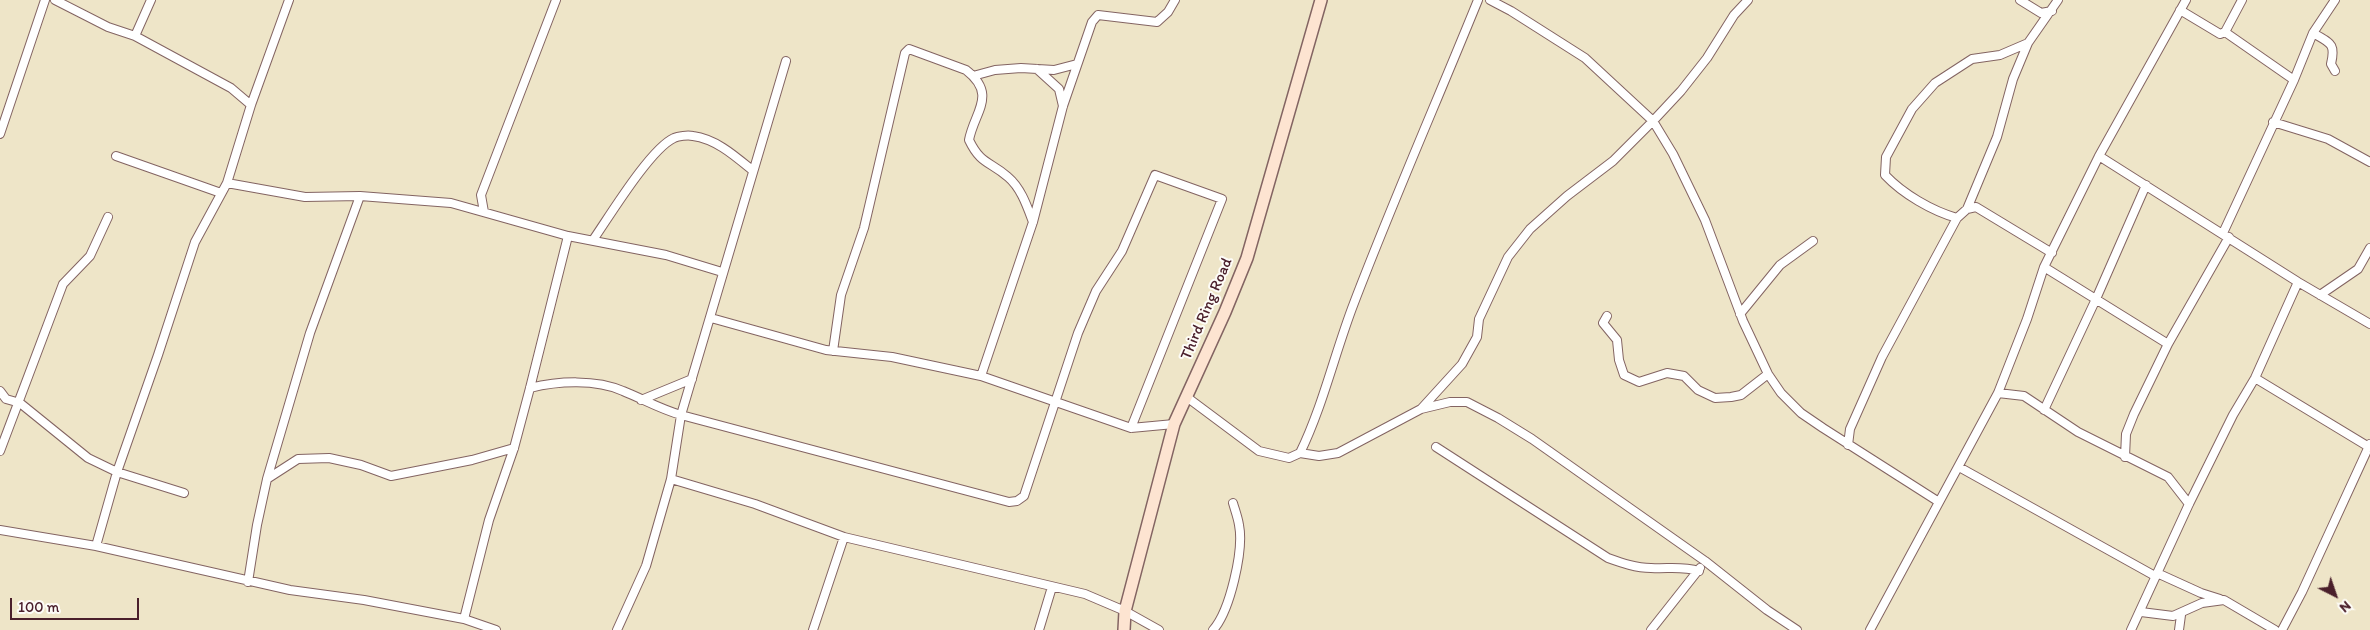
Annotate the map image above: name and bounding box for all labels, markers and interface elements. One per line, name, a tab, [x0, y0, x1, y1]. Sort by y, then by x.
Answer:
street label: Third Ring Road	[1177, 255, 1237, 363]
north arrow	[2310, 570, 2360, 620]
scale bar	[12, 588, 141, 620]
text: N	[2336, 597, 2354, 616]
text: 100 m	[18, 598, 59, 616]

